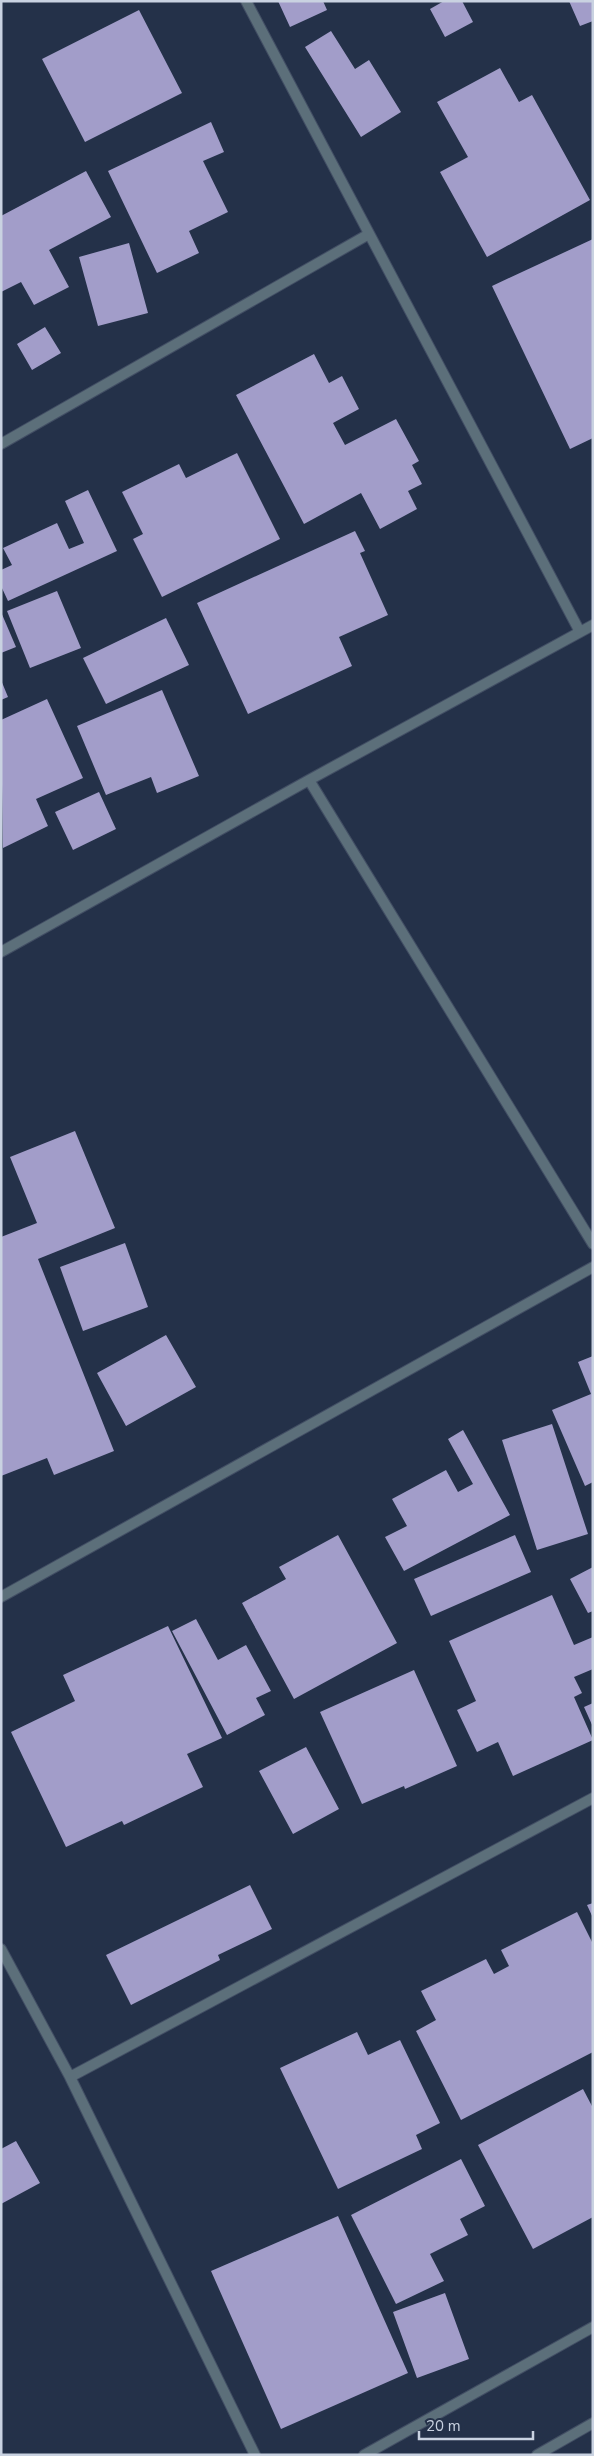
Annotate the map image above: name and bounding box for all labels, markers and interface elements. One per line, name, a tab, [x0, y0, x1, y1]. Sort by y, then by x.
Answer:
scale bar	[419, 2408, 533, 2440]
text: 20 m	[426, 2416, 461, 2436]

